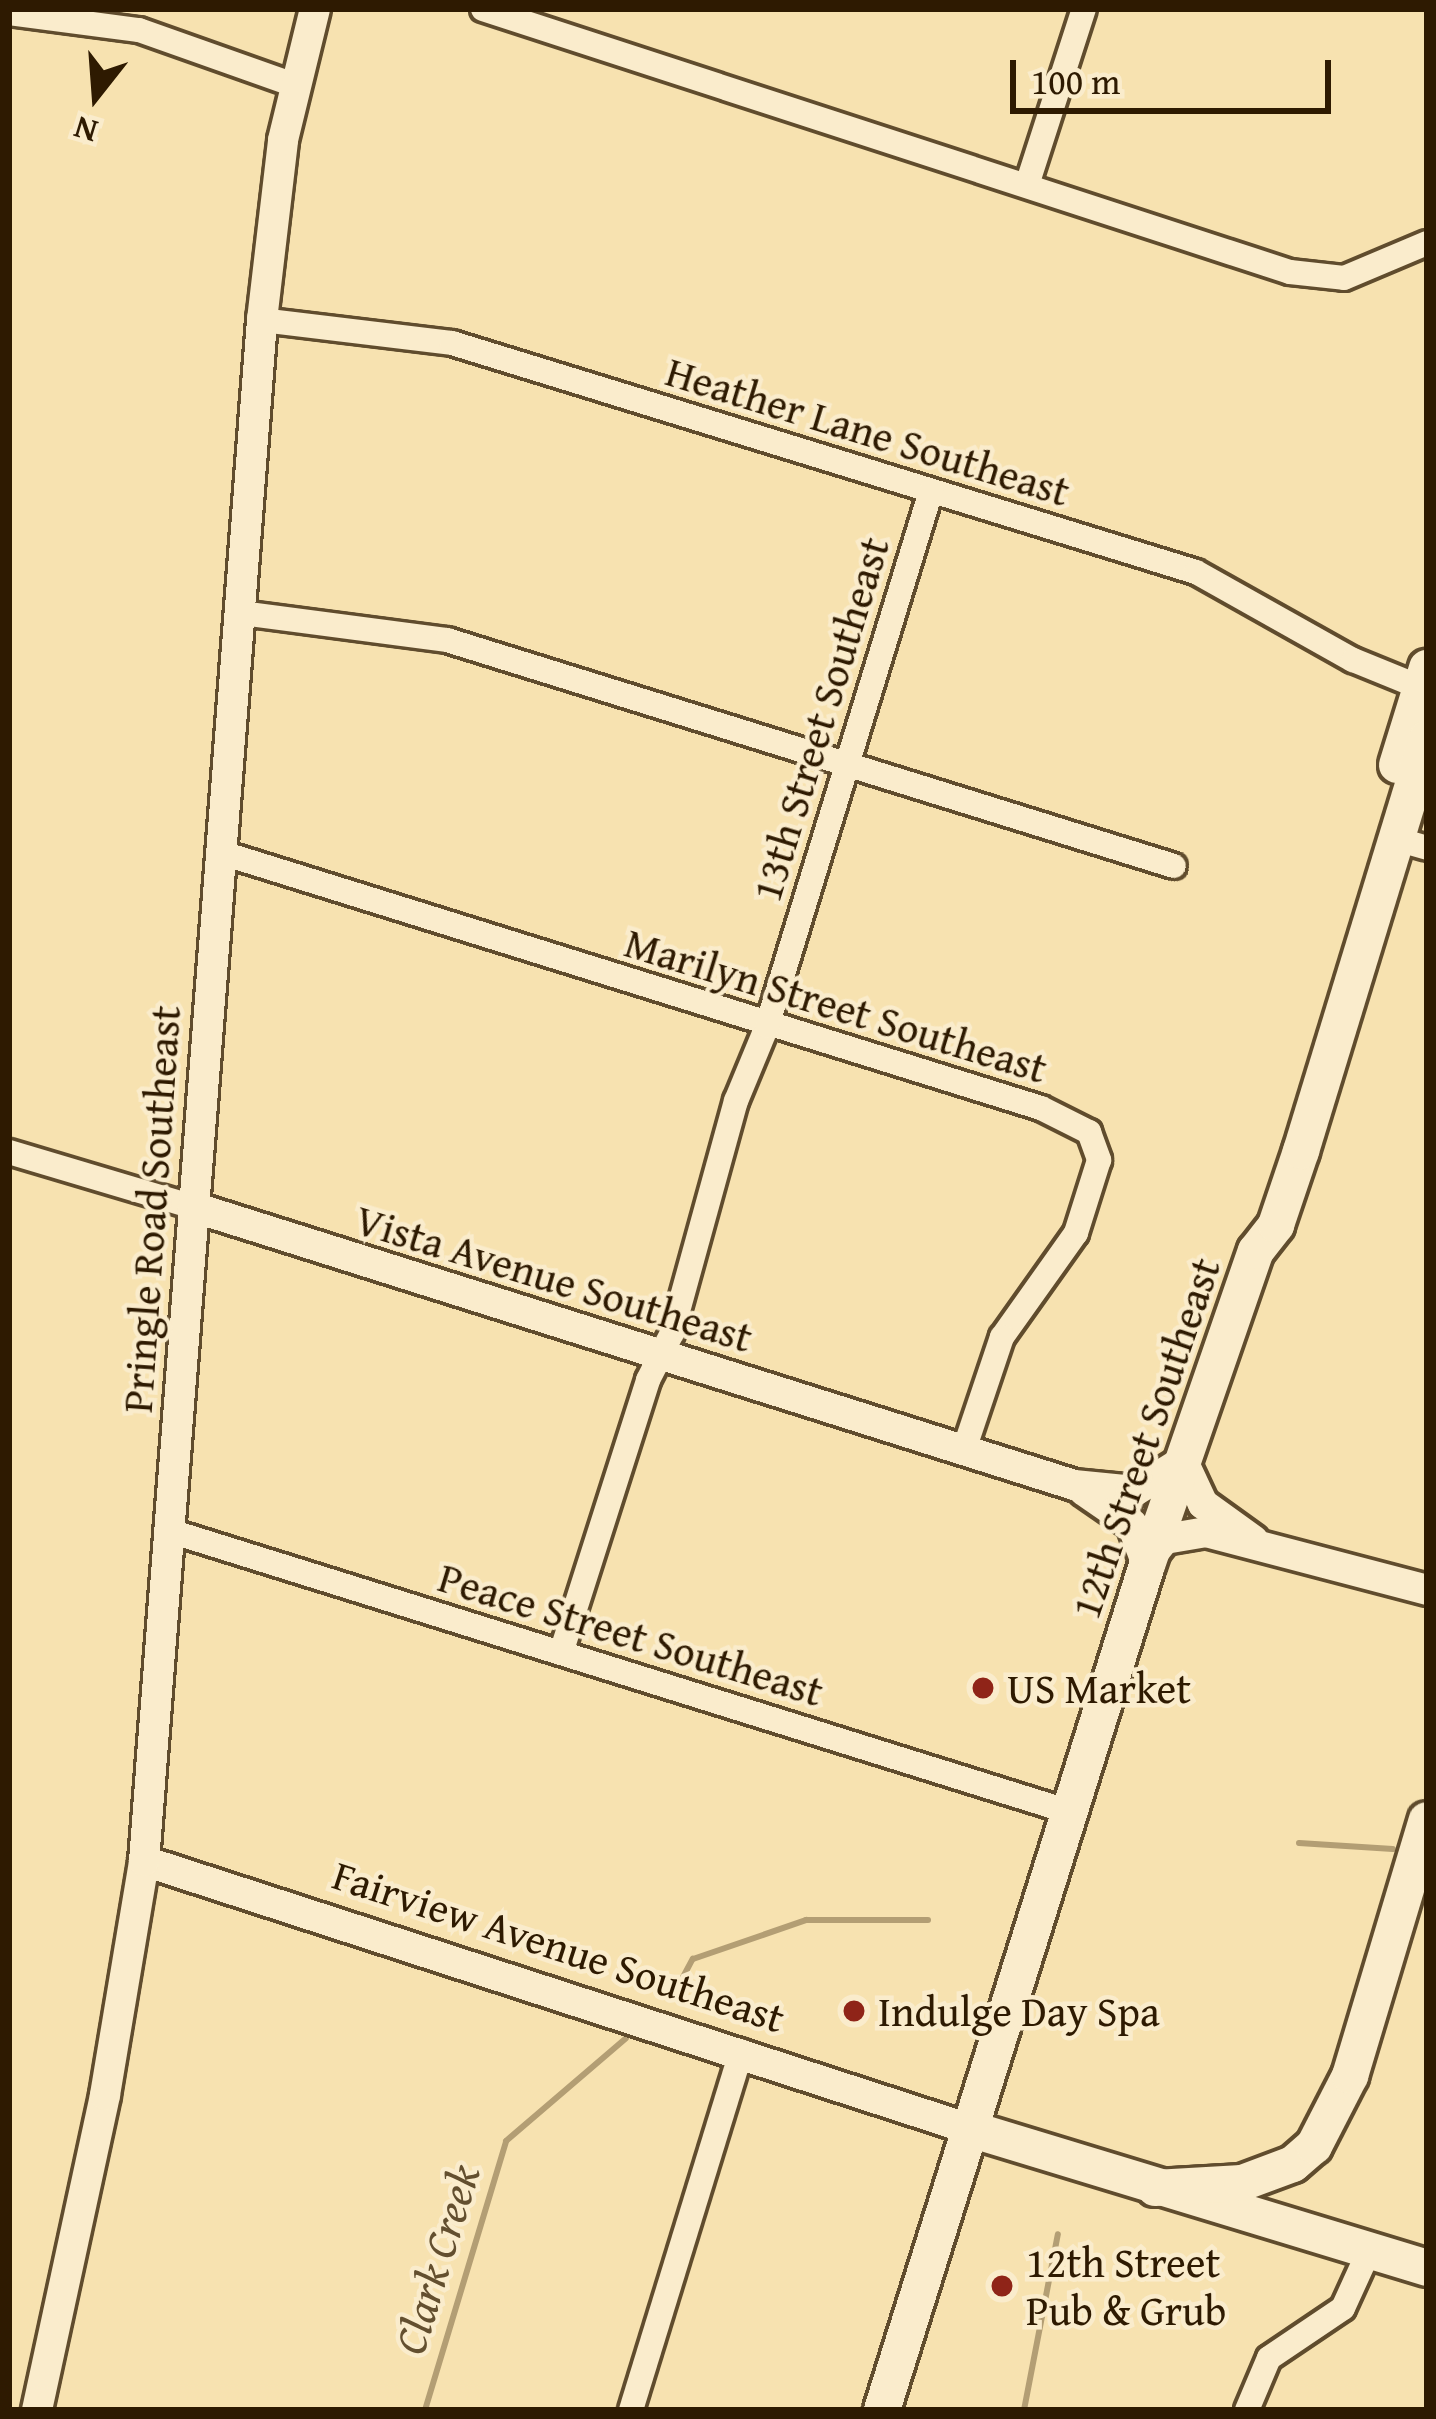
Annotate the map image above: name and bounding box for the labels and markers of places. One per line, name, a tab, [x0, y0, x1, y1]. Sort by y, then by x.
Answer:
place label: US Market	[1007, 1663, 1191, 1713]
marker: US Market	[970, 1675, 996, 1701]
place label: Indulge Day Spa	[878, 1986, 1160, 2036]
marker: Indulge Day Spa	[841, 1998, 867, 2024]
place label: 12th Street Pub & Grub	[1026, 2237, 1226, 2336]
marker: 12th Street Pub & Grub	[989, 2273, 1015, 2299]

